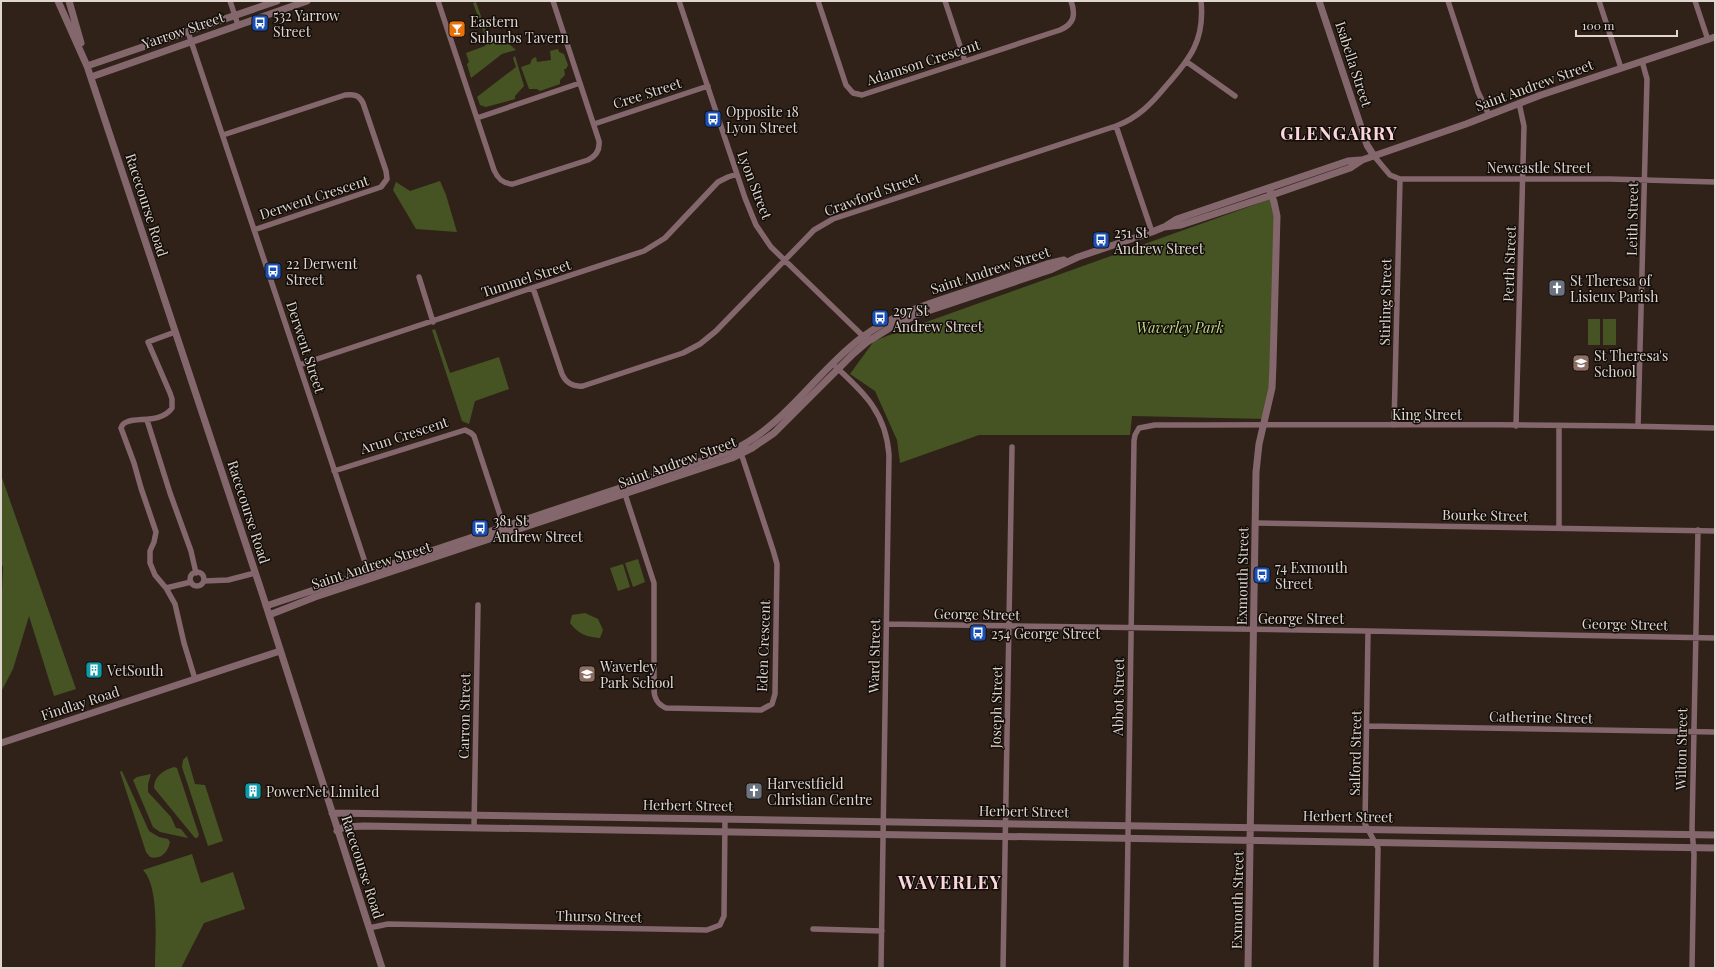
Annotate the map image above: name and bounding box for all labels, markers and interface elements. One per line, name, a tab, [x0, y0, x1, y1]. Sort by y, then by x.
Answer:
place label: 532 Yarrow Street	[273, 6, 340, 41]
street label: Yarrow Street	[138, 7, 228, 53]
place label: Eastern Suburbs Tavern	[470, 12, 569, 47]
scale bar	[1576, 12, 1677, 38]
bus stop icon: 532 Yarrow Street	[250, 13, 270, 33]
text: 100 m	[1582, 17, 1615, 33]
bar icon: Eastern Suburbs Tavern	[447, 19, 467, 39]
street label: Isabella Street	[1331, 19, 1377, 110]
street label: Adamson Crescent	[863, 34, 983, 90]
street label: Saint Andrew Street	[1472, 54, 1597, 115]
street label: Cree Street	[610, 73, 685, 113]
place label: Opposite 18 Lyon Street	[726, 102, 799, 137]
bus stop icon: Opposite 18 Lyon Street	[703, 109, 723, 129]
district label: GLENGARRY	[1280, 121, 1398, 145]
street label: Lyon Street	[733, 148, 777, 223]
street label: Racecourse Road	[121, 151, 173, 259]
street label: Newcastle Street	[1487, 158, 1592, 177]
street label: Crawford Street	[821, 167, 924, 220]
street label: Derwent Crescent	[257, 170, 372, 224]
street label: Leith Street	[1622, 181, 1642, 256]
place label: 251 St Andrew Street	[1113, 223, 1205, 258]
street label: Perth Street	[1498, 225, 1520, 302]
bus stop icon: 251 St Andrew Street	[1091, 230, 1111, 250]
street label: Saint Andrew Street	[928, 241, 1053, 298]
place label: 22 Derwent Street	[286, 254, 358, 289]
street label: Tummel Street	[479, 254, 574, 301]
street label: Stirling Street	[1375, 257, 1395, 346]
bus stop icon: 22 Derwent Street	[263, 261, 283, 281]
place label: St Theresa of Lisieux Parish	[1570, 271, 1659, 306]
church icon: St Theresa of Lisieux Parish	[1547, 278, 1567, 298]
street label: Derwent Street	[282, 299, 330, 396]
place label: 297 St Andrew Street	[892, 301, 984, 336]
bus stop icon: 297 St Andrew Street	[870, 308, 890, 328]
park label: Waverley Park	[1136, 318, 1224, 337]
place label: St Theresa's School	[1594, 346, 1668, 381]
school or university icon: St Theresa's School	[1571, 353, 1591, 373]
street label: King Street	[1392, 405, 1463, 424]
street label: Arun Crescent	[357, 412, 451, 458]
street label: Saint Andrew Street	[615, 431, 740, 492]
street label: Racecourse Road	[223, 458, 275, 566]
street label: Bourke Street	[1442, 505, 1529, 525]
place label: 381 St Andrew Street	[492, 511, 584, 546]
bus stop icon: 381 St Andrew Street	[470, 518, 490, 538]
street label: Exmouth Street	[1232, 526, 1252, 625]
street label: Saint Andrew Street	[309, 536, 434, 593]
place label: 74 Exmouth Street	[1275, 558, 1349, 593]
bus stop icon: 74 Exmouth Street	[1252, 565, 1272, 585]
street label: Eden Crescent	[752, 599, 774, 692]
street label: George Street	[934, 604, 1021, 624]
street label: George Street	[1258, 609, 1345, 628]
street label: George Street	[1582, 614, 1669, 634]
street label: Ward Street	[864, 618, 884, 694]
bus stop icon: 254 George Street	[968, 623, 988, 643]
place label: 254 George Street	[991, 624, 1101, 643]
place label: Waverley Park School	[599, 657, 674, 692]
street label: Abbot Street	[1108, 657, 1128, 737]
building icon: VetSouth	[84, 660, 104, 680]
place label: VetSouth	[106, 661, 164, 680]
school or university icon: Waverley Park School	[577, 664, 597, 684]
street label: Joseph Street	[986, 664, 1006, 750]
street label: Carron Street	[454, 672, 474, 759]
street label: Findlay Road	[38, 681, 122, 725]
street label: Catherine Street	[1489, 707, 1594, 727]
street label: Wilton Street	[1671, 707, 1691, 791]
street label: Salford Street	[1345, 709, 1365, 796]
place label: Harvestfield Christian Centre	[767, 774, 872, 809]
building icon: PowerNet Limited	[243, 781, 263, 801]
church icon: Harvestfield Christian Centre	[744, 781, 764, 801]
place label: PowerNet Limited	[266, 782, 379, 801]
street label: Herbert Street	[643, 795, 734, 815]
street label: Herbert Street	[979, 801, 1070, 821]
street label: Herbert Street	[1303, 806, 1394, 826]
street label: Racecourse Road	[337, 813, 389, 921]
street label: Exmouth Street	[1227, 850, 1247, 949]
district label: WAVERLEY	[897, 870, 1002, 894]
street label: Thurso Street	[556, 906, 643, 926]

